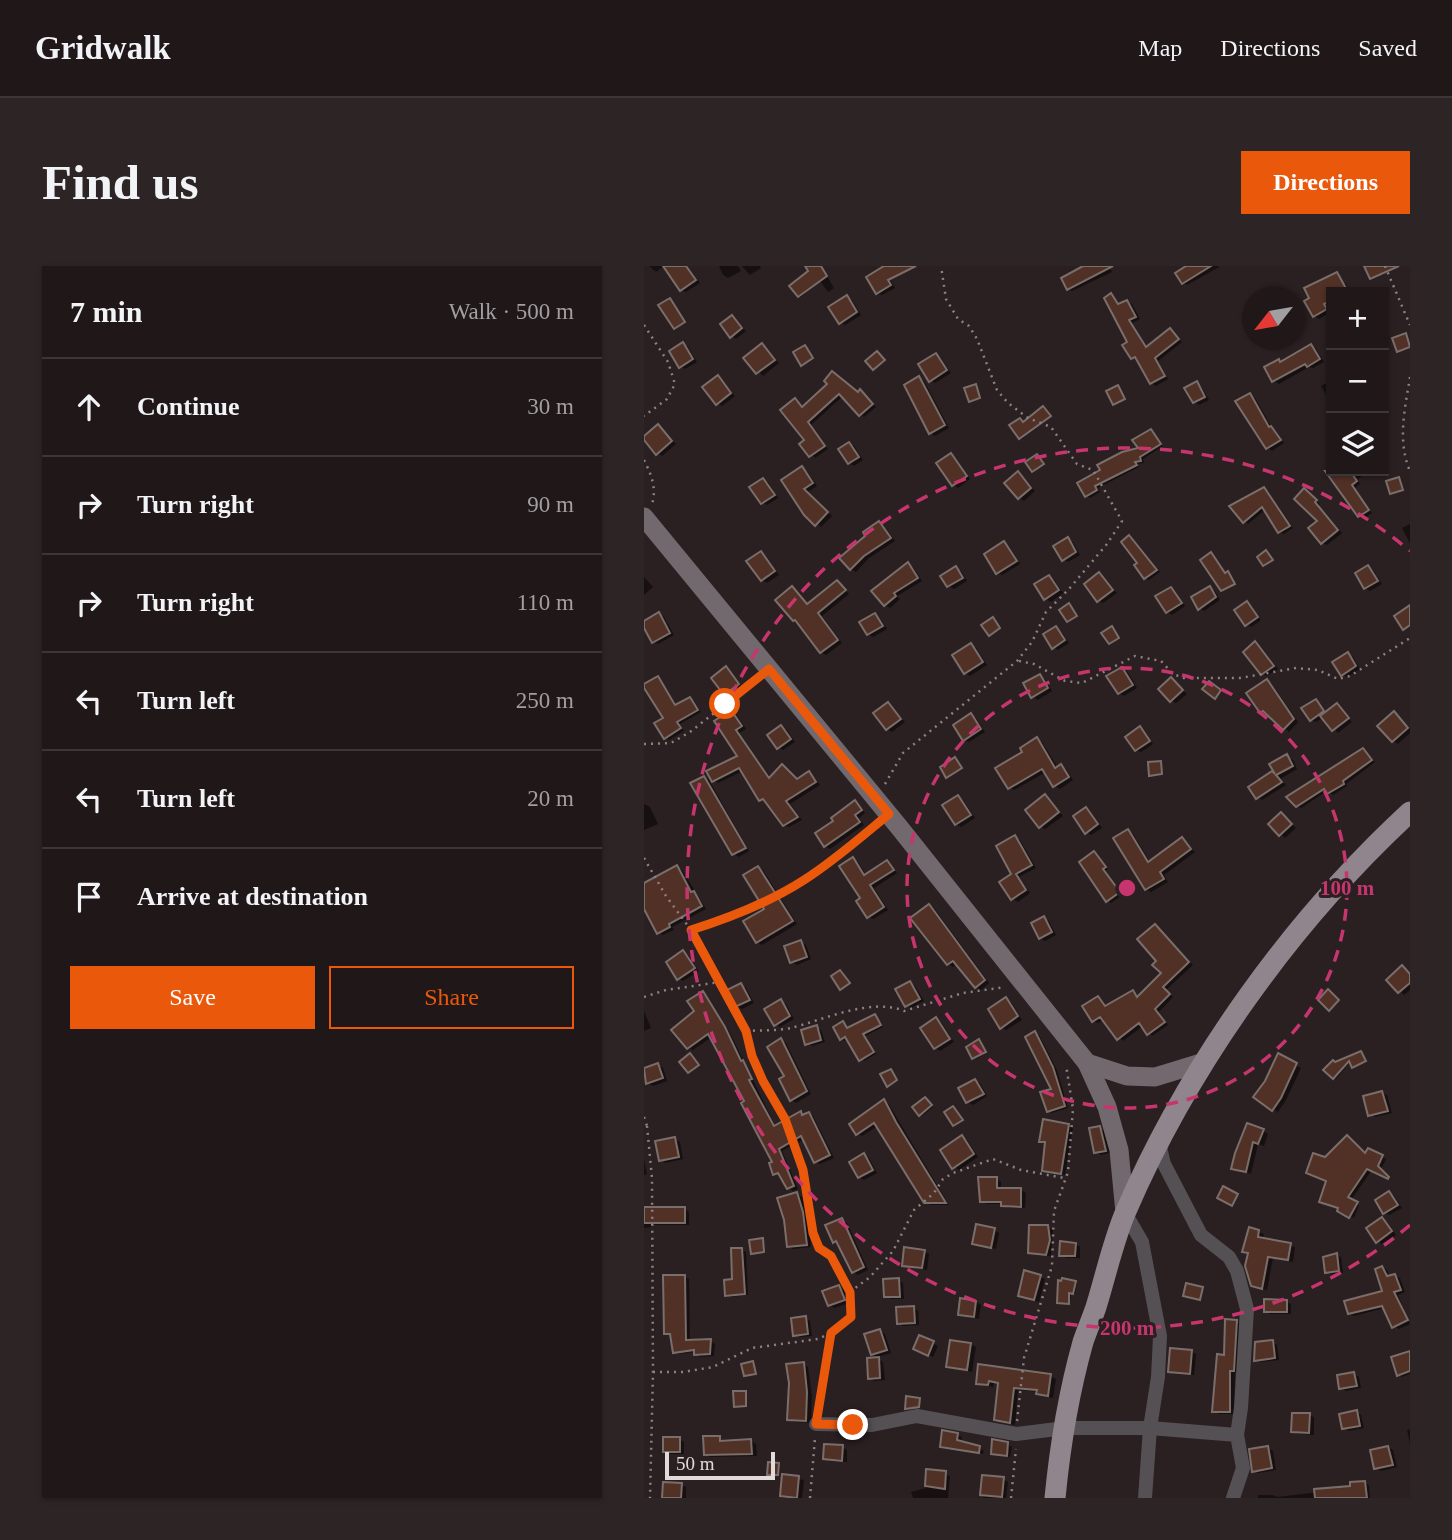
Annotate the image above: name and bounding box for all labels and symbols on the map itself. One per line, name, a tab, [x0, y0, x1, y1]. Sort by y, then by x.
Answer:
north arrow	[1242, 287, 1305, 350]
route start	[709, 688, 740, 719]
centre of rings	[1115, 876, 1139, 900]
text: 100 m	[1320, 876, 1375, 900]
text: 200 m	[1100, 1316, 1155, 1340]
route end	[837, 1409, 868, 1440]
scale bar	[665, 1449, 775, 1481]

